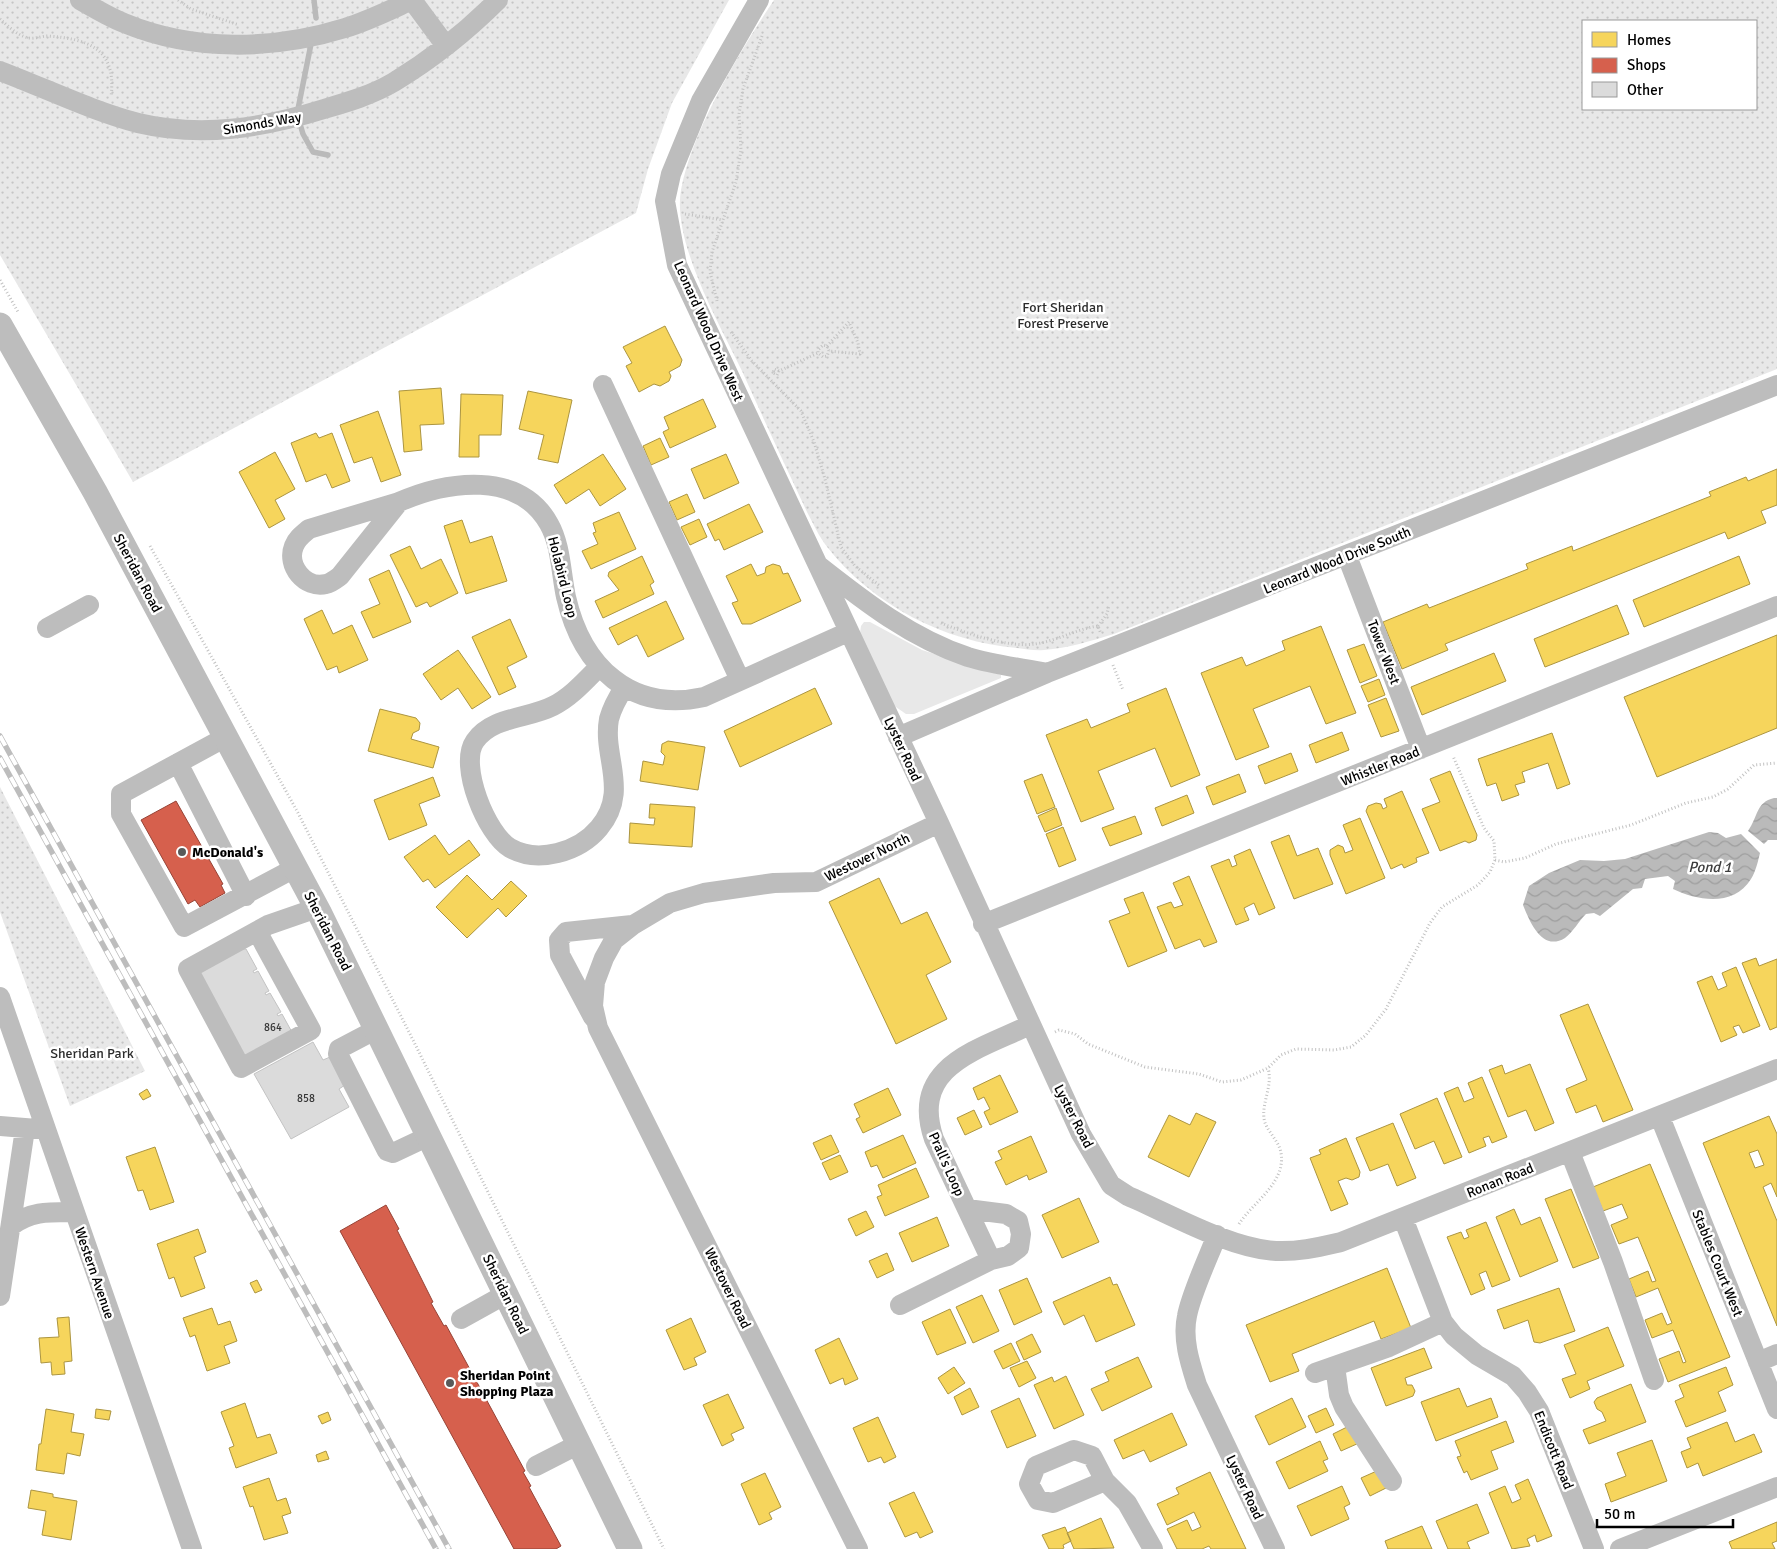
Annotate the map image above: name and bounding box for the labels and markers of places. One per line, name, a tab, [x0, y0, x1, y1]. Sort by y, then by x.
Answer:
place label: McDonald's	[192, 844, 263, 861]
marker: McDonald's	[176, 846, 188, 858]
place label: Sheridan Point Shopping Plaza	[460, 1367, 554, 1400]
marker: Sheridan Point Shopping Plaza	[444, 1377, 456, 1389]

